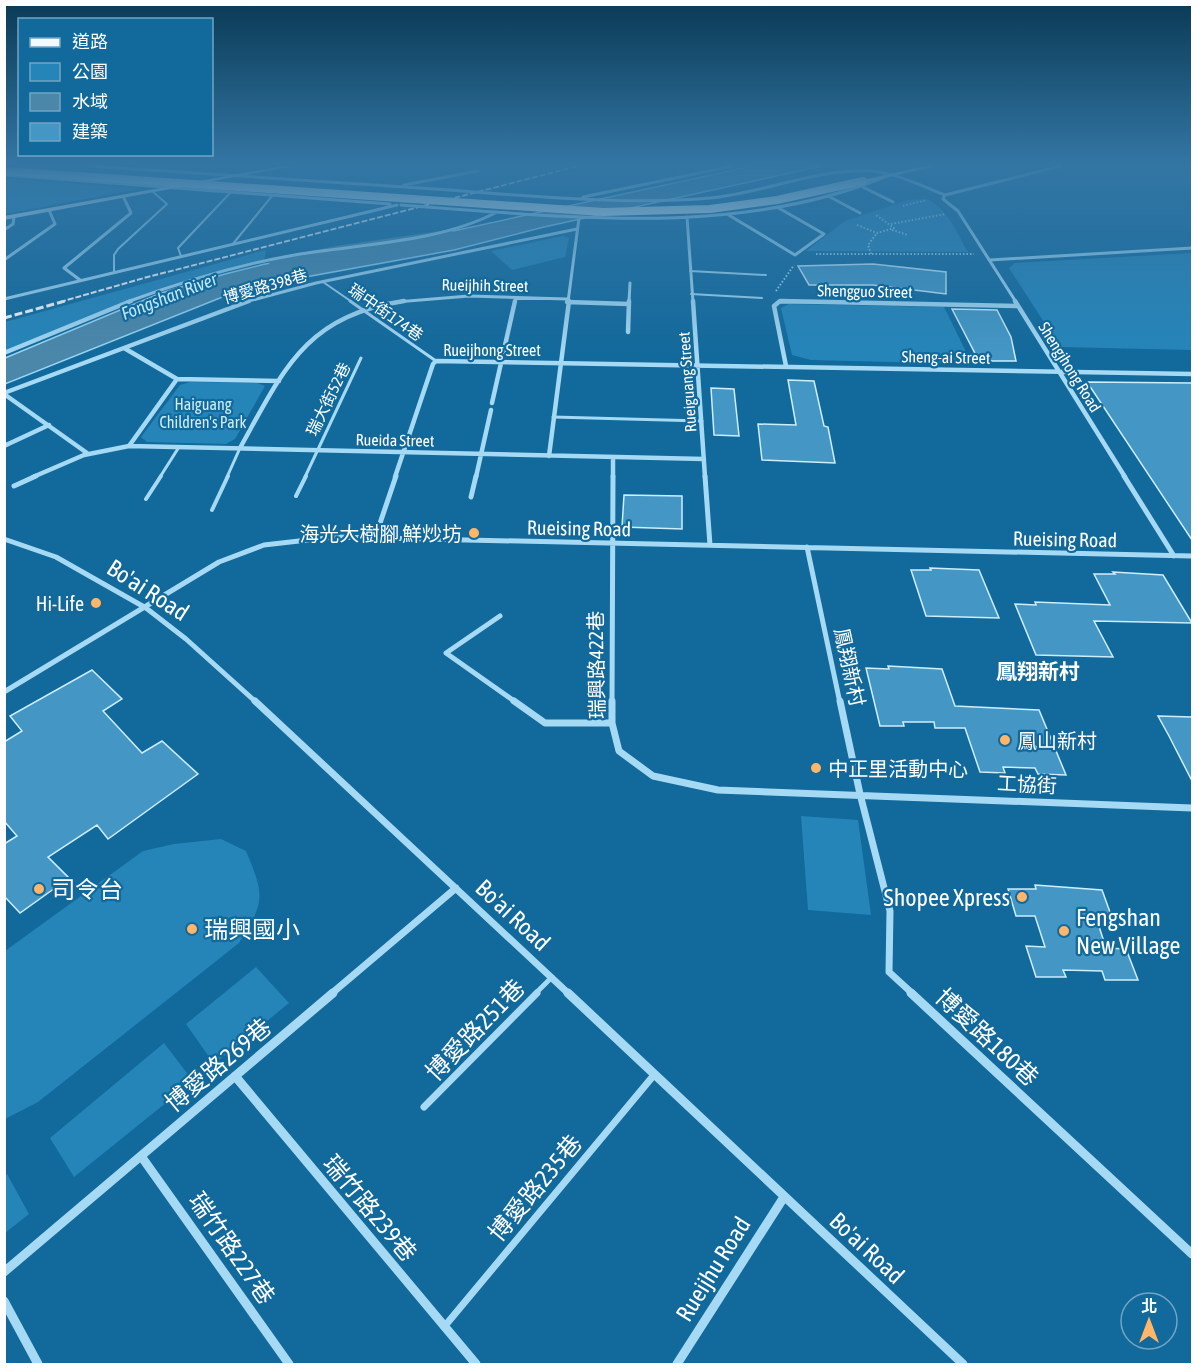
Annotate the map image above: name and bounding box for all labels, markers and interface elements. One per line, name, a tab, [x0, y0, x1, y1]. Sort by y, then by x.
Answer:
legend	[18, 18, 213, 156]
text: 道路	[72, 31, 108, 52]
text: 公園	[72, 61, 108, 82]
text: 水域	[72, 91, 108, 112]
text: 建築	[72, 121, 108, 142]
street label: 博愛路398巷	[221, 265, 309, 307]
water label: Fongshan River	[118, 268, 221, 324]
street label: Rueijhih Street	[441, 275, 529, 296]
street label: 瑞中街174巷	[345, 280, 427, 344]
street label: Shengguo Street	[817, 281, 913, 302]
street label: Shengjhong Road	[1034, 319, 1105, 416]
street label: Rueiguang Street	[674, 331, 700, 433]
street label: Rueijhong Street	[443, 341, 541, 360]
street label: Sheng-ai Street	[901, 347, 991, 368]
street label: 瑞大街52巷	[303, 360, 353, 438]
park label: Haiguang Children's Park	[160, 395, 246, 431]
street label: Rueida Street	[355, 430, 435, 450]
street label: Rueising Road	[527, 516, 631, 540]
place label: 海光大樹腳 鮮炒坊	[299, 522, 462, 545]
marker: 海光大樹腳 鮮炒坊	[467, 526, 481, 540]
street label: Rueising Road	[1013, 527, 1117, 551]
street label: Bo'ai Road	[102, 554, 194, 626]
place label: Hi-Life	[36, 592, 84, 615]
marker: Hi-Life	[89, 596, 103, 610]
street label: 瑞興路422巷	[584, 611, 608, 719]
street label: 鳳翔新村	[830, 625, 870, 709]
district label: 鳳翔新村	[996, 659, 1080, 683]
place label: 鳳山新村	[1017, 729, 1097, 752]
marker: 鳳山新村	[998, 733, 1012, 747]
place label: 中正里活動中心	[828, 757, 968, 780]
marker: 中正里活動中心	[809, 761, 823, 775]
street label: 工協街	[996, 771, 1058, 797]
street label: Bo'ai Road	[470, 874, 556, 956]
place label: 司令台	[51, 876, 123, 903]
marker: 司令台	[32, 882, 46, 896]
place label: Shopee Xpress	[884, 884, 1010, 911]
marker: Shopee Xpress	[1015, 890, 1029, 904]
place label: Fengshan New Village	[1076, 904, 1180, 959]
place label: 瑞興國小	[204, 916, 300, 943]
marker: 瑞興國小	[185, 922, 199, 936]
marker: Fengshan New Village	[1057, 924, 1071, 938]
street label: 博愛路251巷	[420, 974, 530, 1086]
street label: 博愛路180巷	[930, 983, 1044, 1091]
street label: 博愛路269巷	[160, 1013, 276, 1117]
street label: 博愛路235巷	[483, 1130, 587, 1246]
street label: 瑞竹路239巷	[318, 1150, 422, 1266]
street label: 瑞竹路227巷	[184, 1187, 280, 1309]
street label: Bo'ai Road	[824, 1207, 910, 1289]
street label: Rueijhu Road	[670, 1212, 756, 1326]
north arrow	[1119, 1291, 1179, 1351]
text: 北	[1141, 1297, 1157, 1315]

